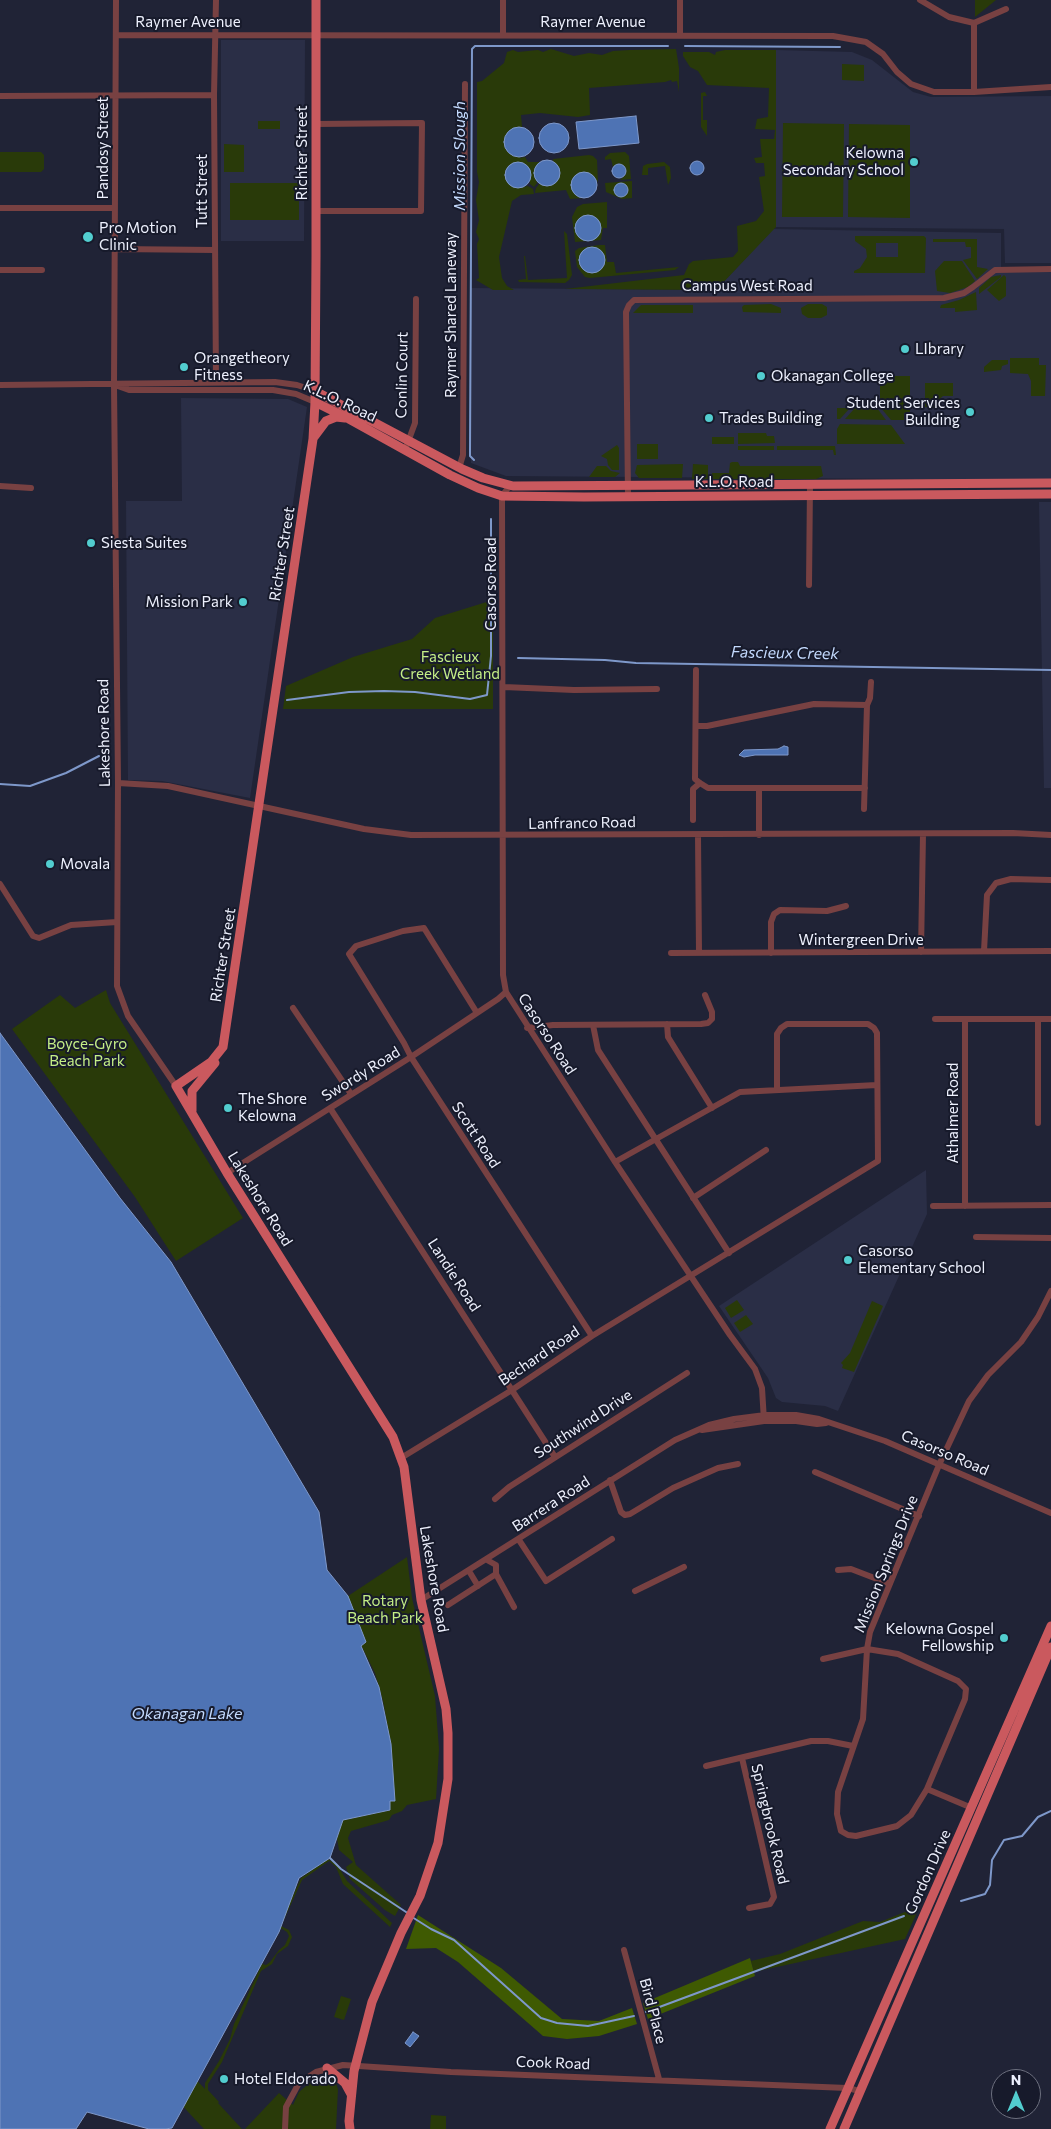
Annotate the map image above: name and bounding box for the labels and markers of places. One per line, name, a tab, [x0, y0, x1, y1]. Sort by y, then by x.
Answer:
place label: Kelowna Secondary School	[783, 144, 904, 179]
marker: Kelowna Secondary School	[908, 156, 920, 168]
place label: Pro Motion Clinic	[99, 219, 177, 254]
marker: Pro Motion Clinic	[81, 230, 95, 244]
place label: LIbrary	[915, 340, 964, 358]
marker: LIbrary	[899, 343, 911, 355]
place label: Orangetheory Fitness	[194, 349, 290, 384]
marker: Orangetheory Fitness	[178, 361, 190, 373]
place label: Okanagan College	[771, 367, 894, 385]
marker: Okanagan College	[755, 370, 767, 382]
place label: Student Services Building	[846, 394, 960, 429]
marker: Student Services Building	[964, 406, 976, 418]
place label: Trades Building	[719, 409, 822, 427]
marker: Trades Building	[703, 412, 715, 424]
place label: Siesta Suites	[101, 534, 187, 552]
marker: Siesta Suites	[85, 537, 97, 549]
place label: Mission Park	[145, 593, 233, 611]
marker: Mission Park	[237, 596, 249, 608]
place label: Movala	[60, 855, 110, 873]
marker: Movala	[44, 858, 56, 870]
place label: The Shore Kelowna	[238, 1090, 307, 1125]
marker: The Shore Kelowna	[222, 1102, 234, 1114]
place label: Casorso Elementary School	[858, 1242, 985, 1277]
marker: Casorso Elementary School	[842, 1254, 854, 1266]
place label: Kelowna Gospel Fellowship	[886, 1620, 994, 1655]
marker: Kelowna Gospel Fellowship	[998, 1632, 1010, 1644]
place label: Hotel Eldorado	[234, 2070, 336, 2088]
marker: Hotel Eldorado	[218, 2073, 230, 2085]

